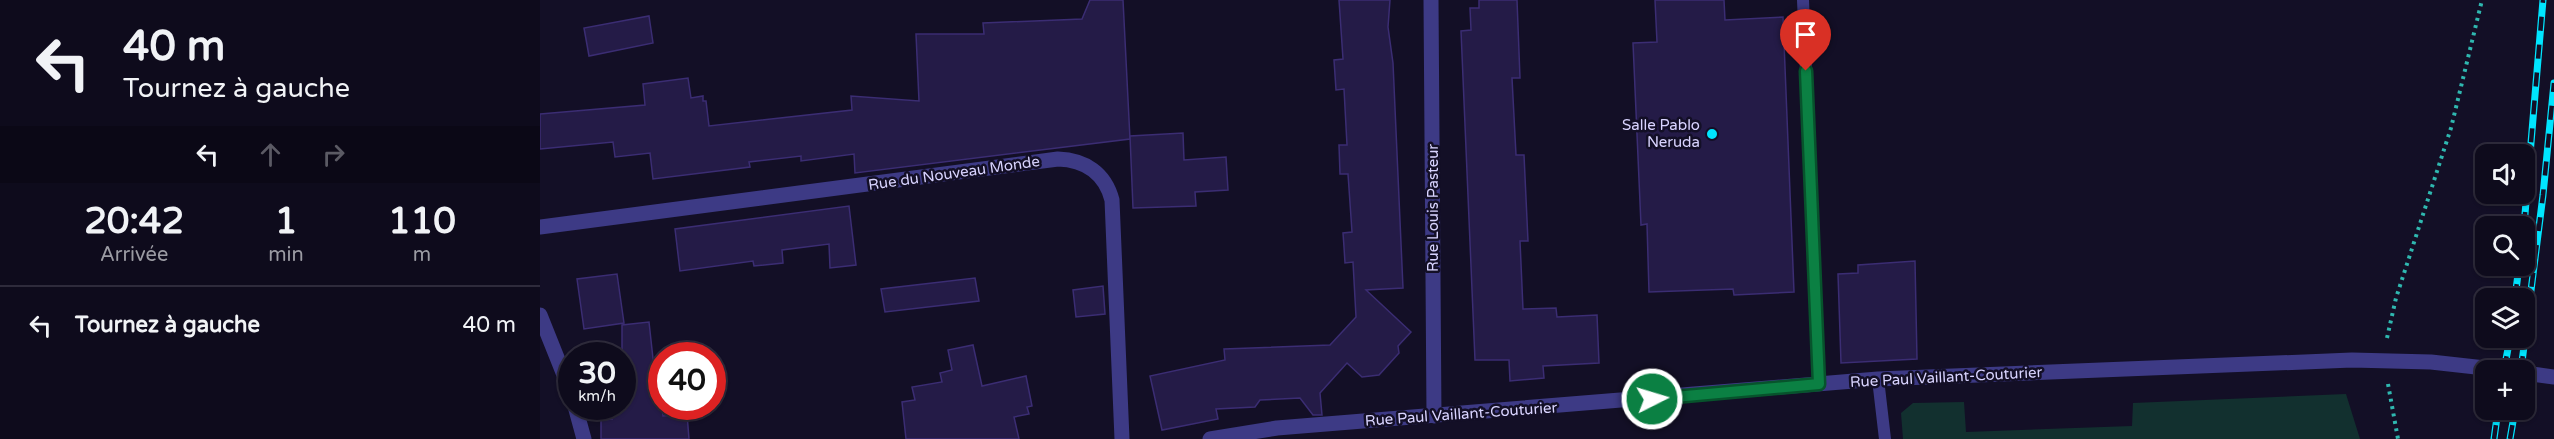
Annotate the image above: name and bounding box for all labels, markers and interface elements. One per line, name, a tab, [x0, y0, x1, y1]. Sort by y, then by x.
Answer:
pin	[1780, 9, 1831, 71]
icon: arrive	[1789, 18, 1822, 51]
text: 40 m	[123, 21, 225, 72]
icon: left	[24, 24, 102, 102]
text: Tournez à gauche	[123, 72, 350, 105]
place label: Salle Pablo Neruda	[1622, 116, 1700, 151]
marker: Salle Pablo Neruda	[1705, 127, 1719, 141]
icon: left	[191, 138, 224, 171]
icon: ahead	[254, 138, 287, 171]
icon: right	[317, 138, 350, 171]
street label: Rue Louis Pasteur	[1424, 144, 1442, 272]
map controls	[2475, 144, 2535, 420]
button: sound	[2475, 144, 2535, 204]
street label: Rue du Nouveau Monde	[867, 152, 1041, 194]
text: 20:42	[84, 200, 184, 243]
text: 1	[275, 200, 297, 243]
text: 110	[388, 200, 456, 243]
button: search	[2475, 216, 2535, 276]
text: Arrivée	[100, 243, 168, 267]
text: min	[268, 243, 304, 267]
text: m	[413, 243, 431, 267]
button: layers	[2475, 288, 2535, 348]
icon: left	[24, 309, 57, 342]
text: Tournez à gauche	[75, 312, 260, 338]
text: 40 m	[462, 312, 516, 338]
speed limit sign: 40	[648, 342, 726, 420]
text: 30	[578, 355, 616, 392]
button: +	[2475, 360, 2535, 420]
street label: Rue Paul Vaillant-Couturier	[1849, 363, 2043, 391]
position arrow	[1620, 367, 1684, 431]
text: km/h	[578, 387, 616, 405]
street label: Rue Paul Vaillant-Couturier	[1364, 398, 1558, 430]

